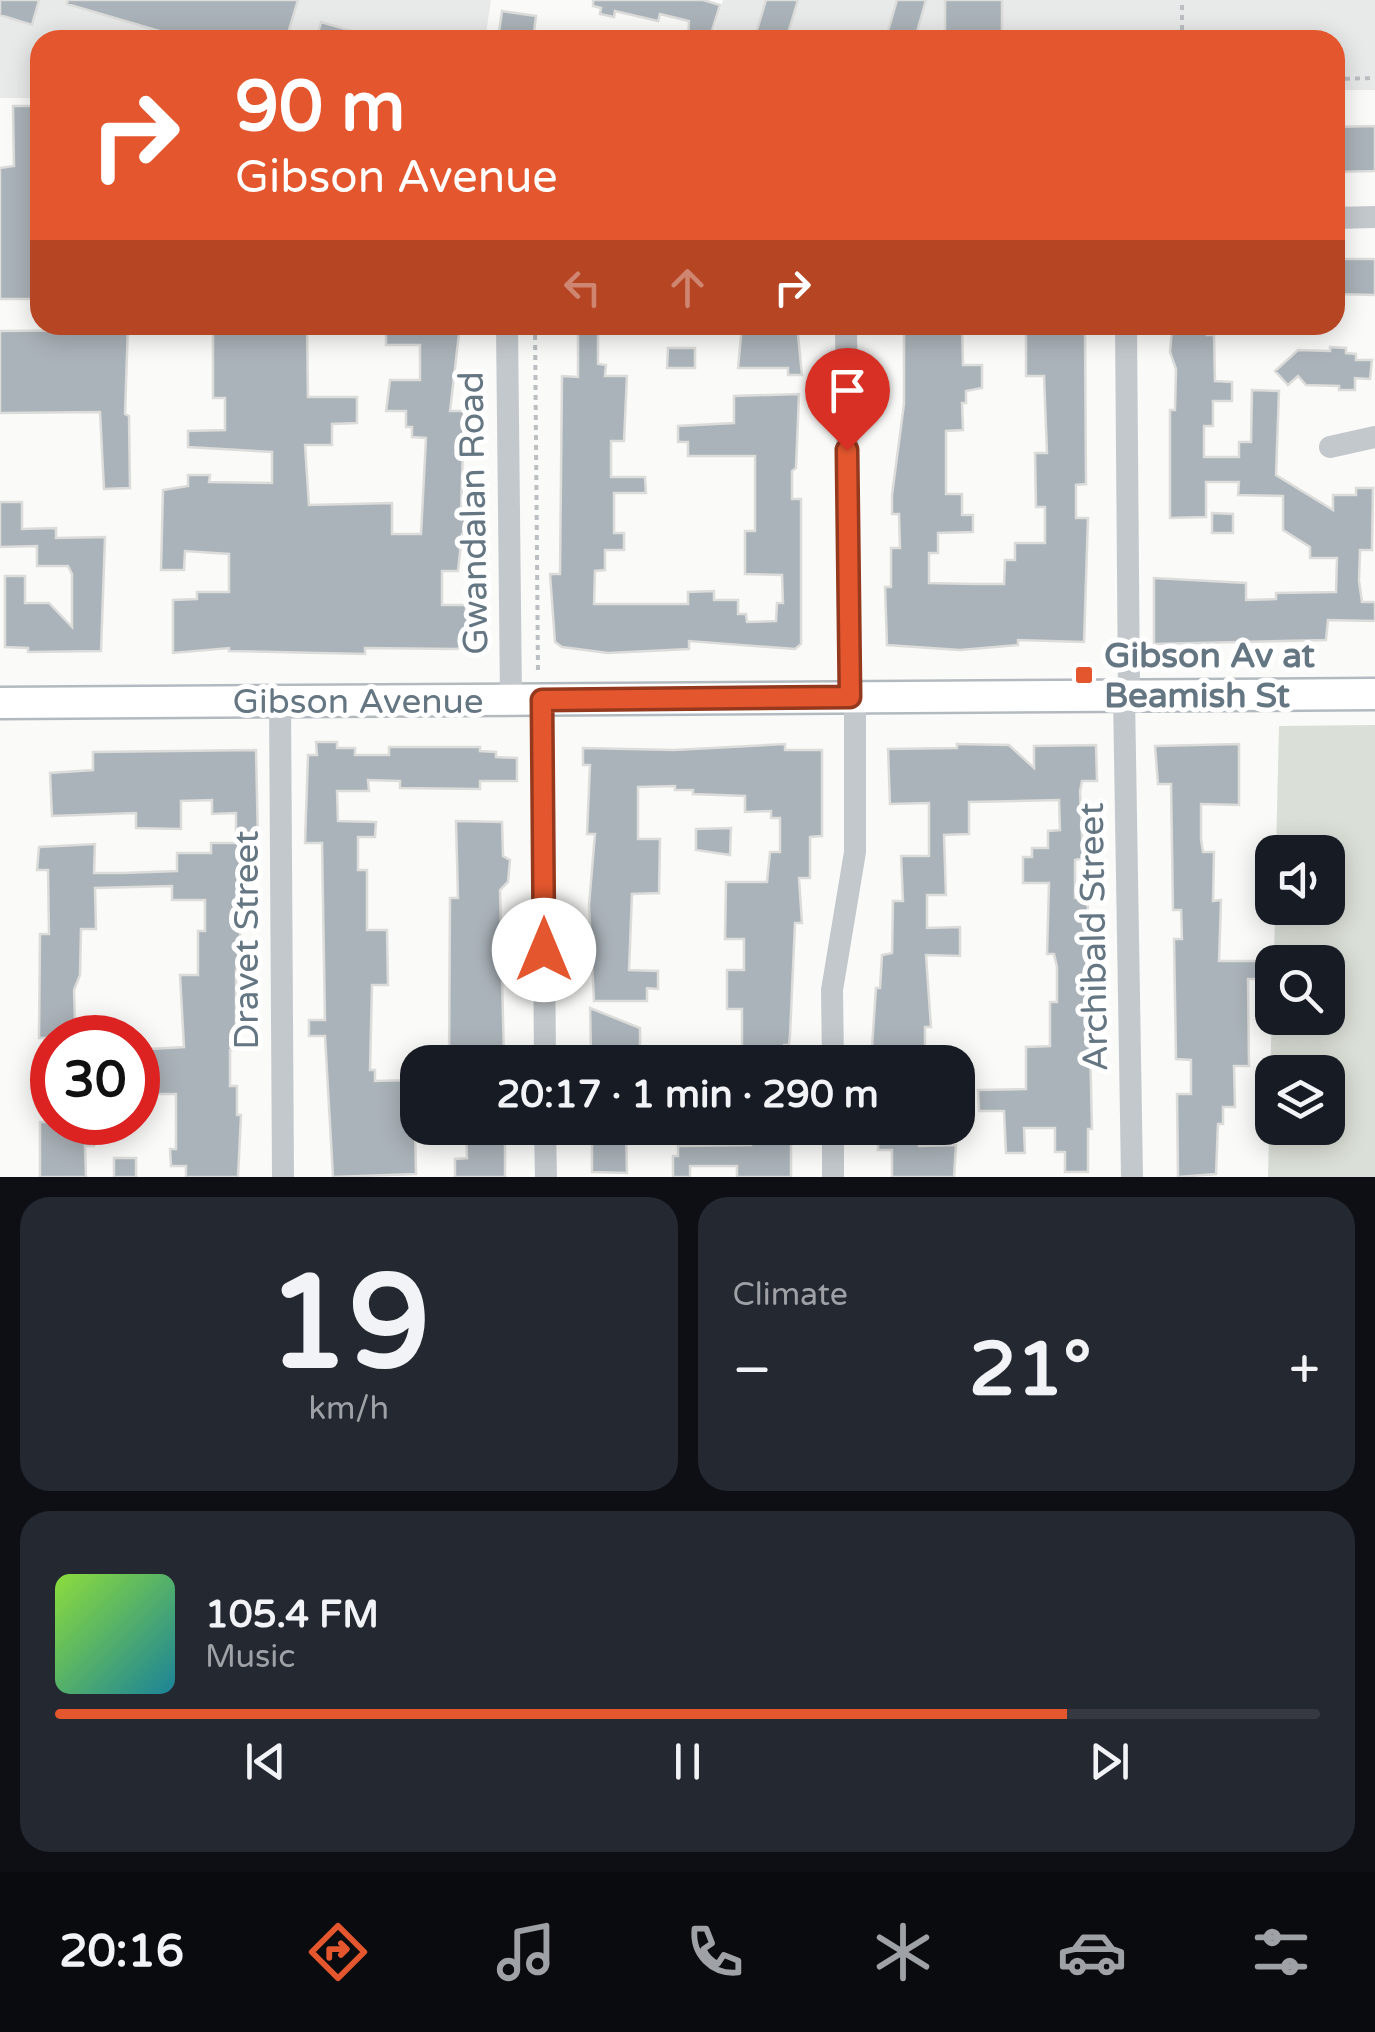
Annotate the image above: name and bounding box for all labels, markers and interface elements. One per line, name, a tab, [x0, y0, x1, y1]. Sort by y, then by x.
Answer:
text: 90 m	[235, 66, 405, 150]
icon: right	[70, 70, 200, 200]
text: Gibson Avenue	[235, 151, 558, 205]
icon: left	[555, 260, 610, 315]
icon: ahead	[660, 260, 715, 315]
icon: right	[765, 260, 820, 315]
pin	[805, 348, 890, 451]
icon: arrive	[820, 363, 875, 418]
street label: Gwandalan Road	[451, 371, 497, 655]
place label: Gibson Av at Beamish St	[1104, 635, 1316, 717]
marker: Gibson Av at Beamish St	[1073, 664, 1095, 686]
street label: Gibson Avenue	[232, 681, 484, 723]
street label: Archibald Street	[1071, 802, 1117, 1072]
street label: Dravet Street	[226, 830, 268, 1050]
map controls	[1255, 835, 1345, 1145]
button: sound	[1255, 835, 1345, 925]
position arrow	[492, 898, 596, 1002]
button: search	[1255, 945, 1345, 1035]
speed limit sign: 30	[30, 1015, 160, 1145]
button: layers	[1255, 1055, 1345, 1145]
text: 20:17 · 1 min · 290 m	[496, 1072, 879, 1118]
text: 19	[267, 1247, 430, 1403]
text: Climate	[733, 1276, 848, 1314]
text: 21°	[969, 1325, 1092, 1415]
text: −	[733, 1338, 772, 1404]
text: +	[1289, 1338, 1320, 1404]
text: km/h	[309, 1390, 389, 1428]
text: 105.4 FM	[205, 1592, 379, 1638]
text: Music	[205, 1638, 295, 1676]
icon: previous	[238, 1734, 293, 1789]
icon: pause	[660, 1734, 715, 1789]
icon: next	[1082, 1734, 1137, 1789]
icon: directions	[303, 1917, 373, 1987]
icon: music	[491, 1917, 561, 1987]
icon: phone	[680, 1917, 750, 1987]
icon: climate	[868, 1917, 938, 1987]
icon: car	[1057, 1917, 1127, 1987]
icon: filters	[1246, 1917, 1316, 1987]
text: 20:16	[59, 1925, 184, 1979]

